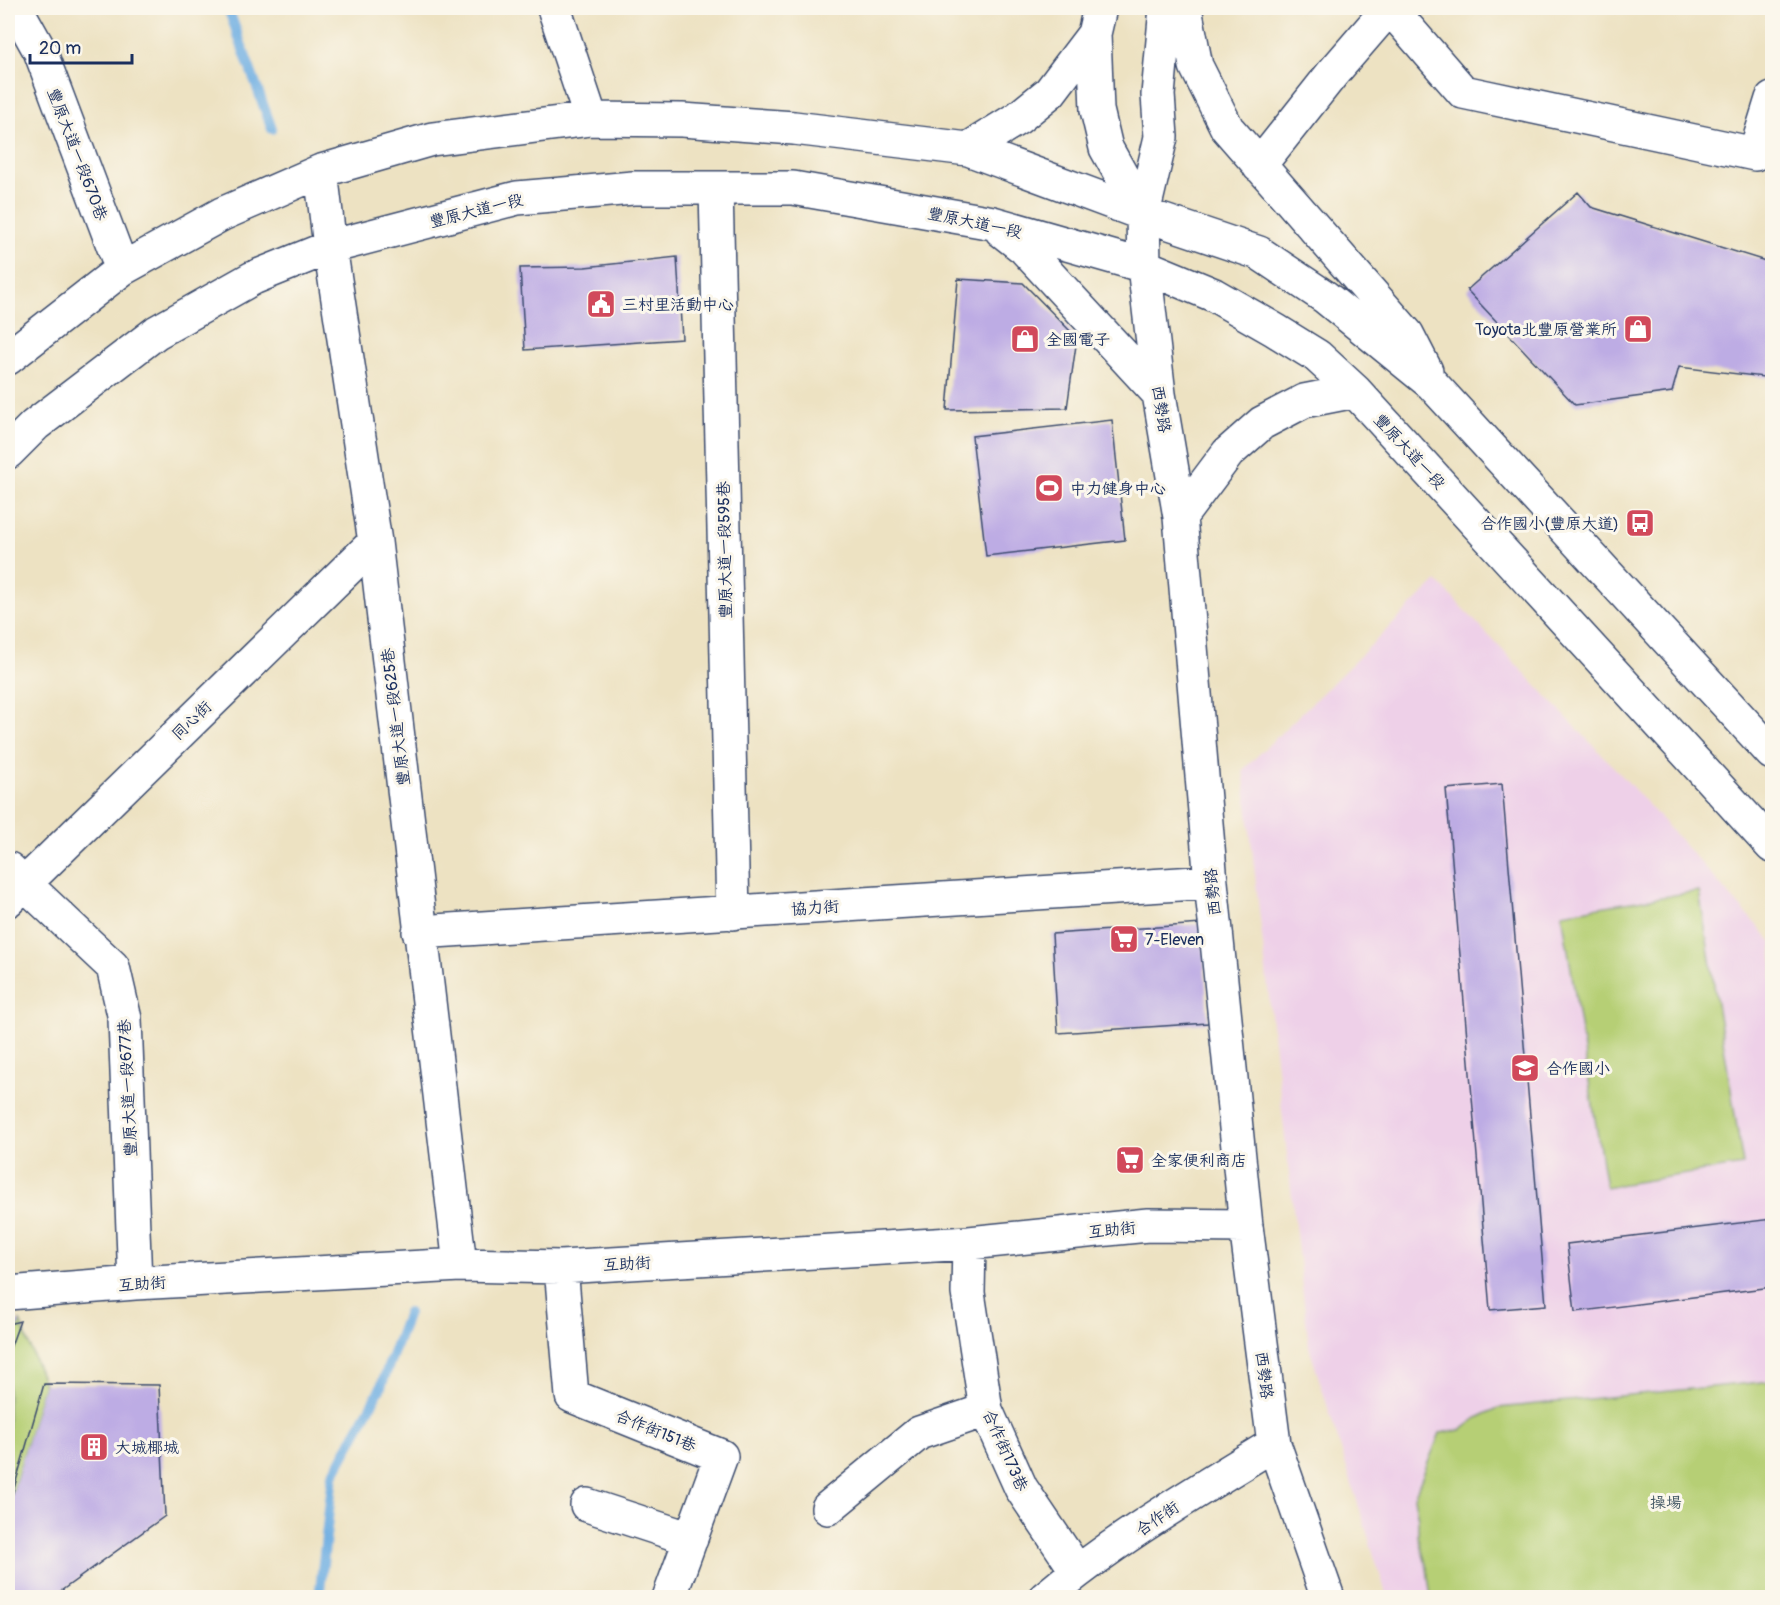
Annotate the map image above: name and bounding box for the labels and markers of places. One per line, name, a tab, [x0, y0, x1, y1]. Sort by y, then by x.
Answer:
public building icon: 三村里活動中心	[585, 288, 617, 320]
place label: 三村里活動中心	[622, 295, 734, 315]
shop icon: Toyota北豐原營業所	[1622, 313, 1654, 345]
place label: Toyota北豐原營業所	[1475, 320, 1617, 340]
shop icon: 全國電子	[1009, 323, 1041, 355]
place label: 全國電子	[1046, 330, 1110, 350]
sports icon: 中力健身中心	[1033, 472, 1065, 504]
place label: 中力健身中心	[1070, 479, 1166, 499]
bus stop icon: 合作國小(豐原大道)	[1624, 507, 1656, 539]
place label: 合作國小(豐原大道)	[1480, 514, 1619, 534]
supermarket icon: 7-Eleven	[1108, 923, 1140, 955]
place label: 7-Eleven	[1145, 930, 1204, 950]
school or university icon: 合作國小	[1509, 1052, 1541, 1084]
place label: 合作國小	[1546, 1059, 1610, 1079]
supermarket icon: 全家便利商店	[1114, 1144, 1146, 1176]
place label: 全家便利商店	[1151, 1151, 1247, 1171]
building icon: 大城椰城	[78, 1431, 110, 1463]
place label: 大城椰城	[115, 1438, 179, 1458]

